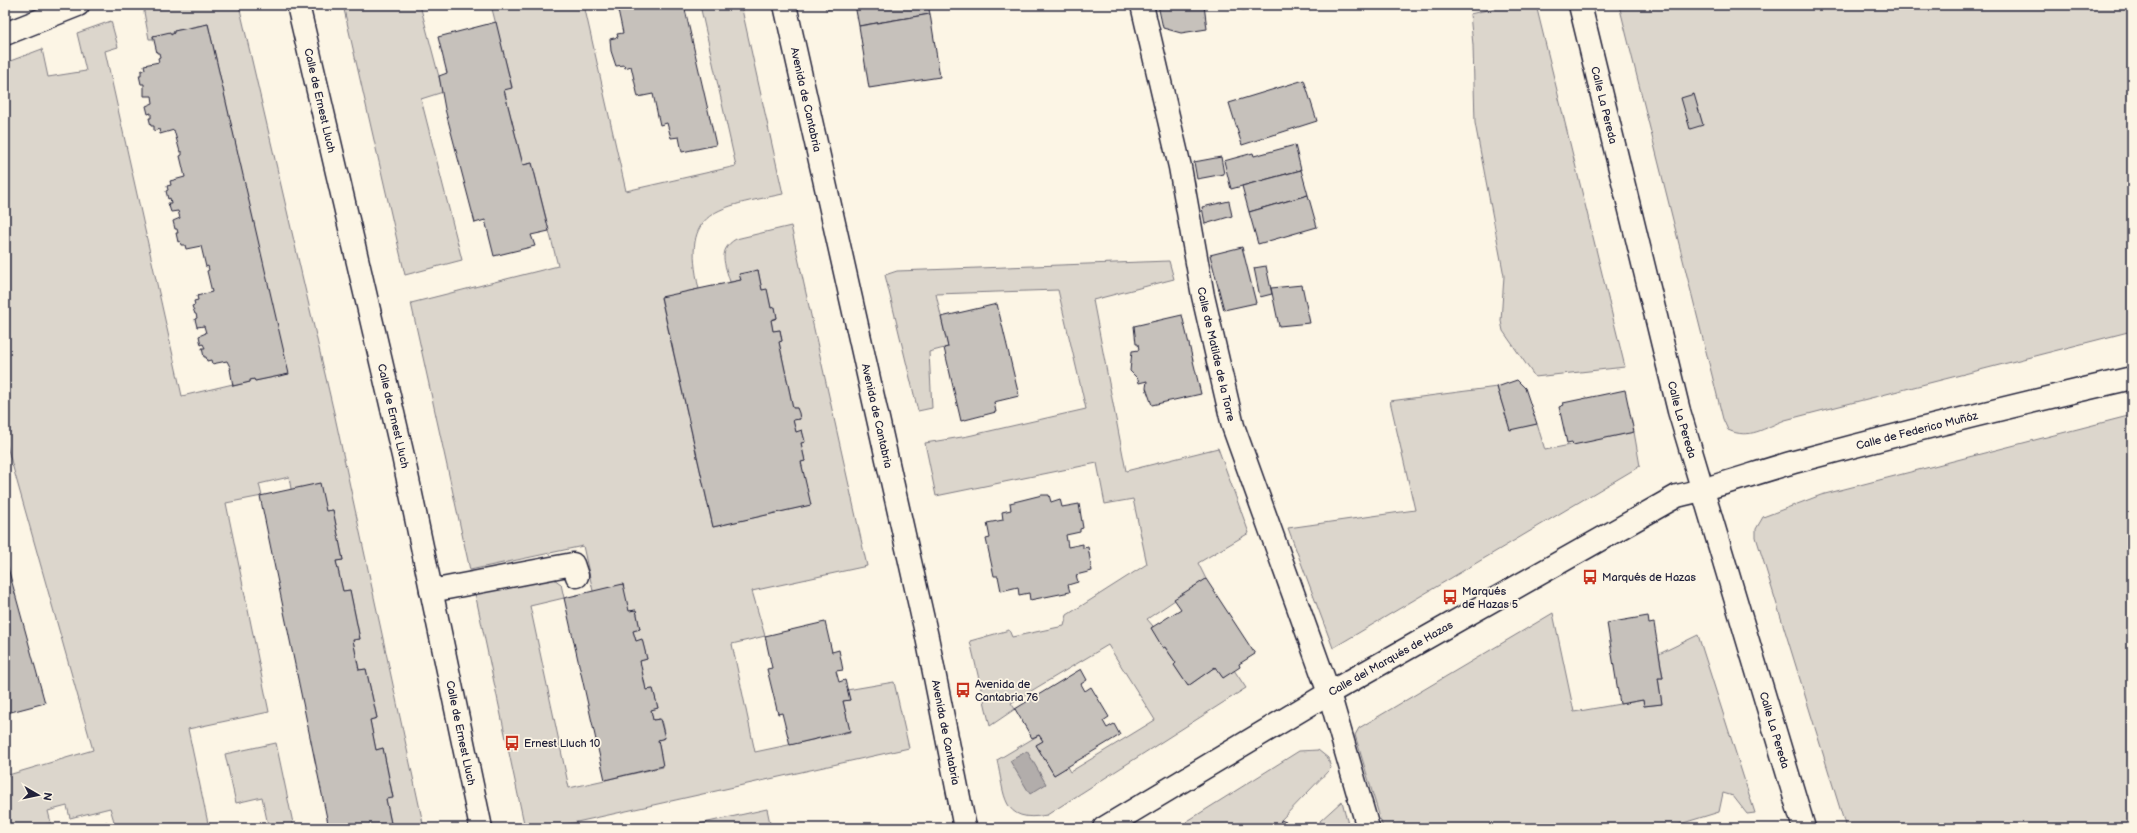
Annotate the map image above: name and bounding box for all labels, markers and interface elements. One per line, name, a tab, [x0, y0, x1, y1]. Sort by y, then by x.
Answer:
street label: Avenida de Cantabria	[788, 46, 824, 153]
street label: Calle de Ernest Lluch	[302, 47, 339, 154]
street label: Calle La Pereda	[1589, 65, 1620, 145]
street label: Calle de Matilde de la Torre	[1195, 286, 1238, 423]
street label: Calle de Ernest Lluch	[375, 362, 412, 469]
street label: Avenida de Cantabria	[859, 362, 895, 469]
street label: Calle La Pereda	[1665, 380, 1699, 460]
street label: Calle de Federico Muñóz	[1855, 408, 1980, 452]
bus stop icon: Marqués de Hazas	[1581, 568, 1599, 586]
place label: Marqués de Hazas	[1602, 571, 1696, 584]
place label: Marqués de Hazas 5	[1462, 585, 1518, 611]
bus stop icon: Marqués de Hazas 5	[1441, 588, 1459, 606]
street label: Calle del Marqués de Hazas	[1326, 618, 1455, 699]
place label: Avenida de Cantabria 76	[975, 678, 1039, 704]
street label: Calle de Ernest Lluch	[444, 679, 478, 787]
street label: Avenida de Cantabria	[929, 679, 963, 786]
bus stop icon: Avenida de Cantabria 76	[954, 681, 972, 699]
street label: Calle La Pereda	[1757, 690, 1792, 770]
bus stop icon: Ernest Lluch 10	[503, 734, 521, 752]
place label: Ernest Lluch 10	[524, 737, 601, 750]
north arrow	[18, 775, 58, 815]
text: N	[40, 791, 54, 802]

